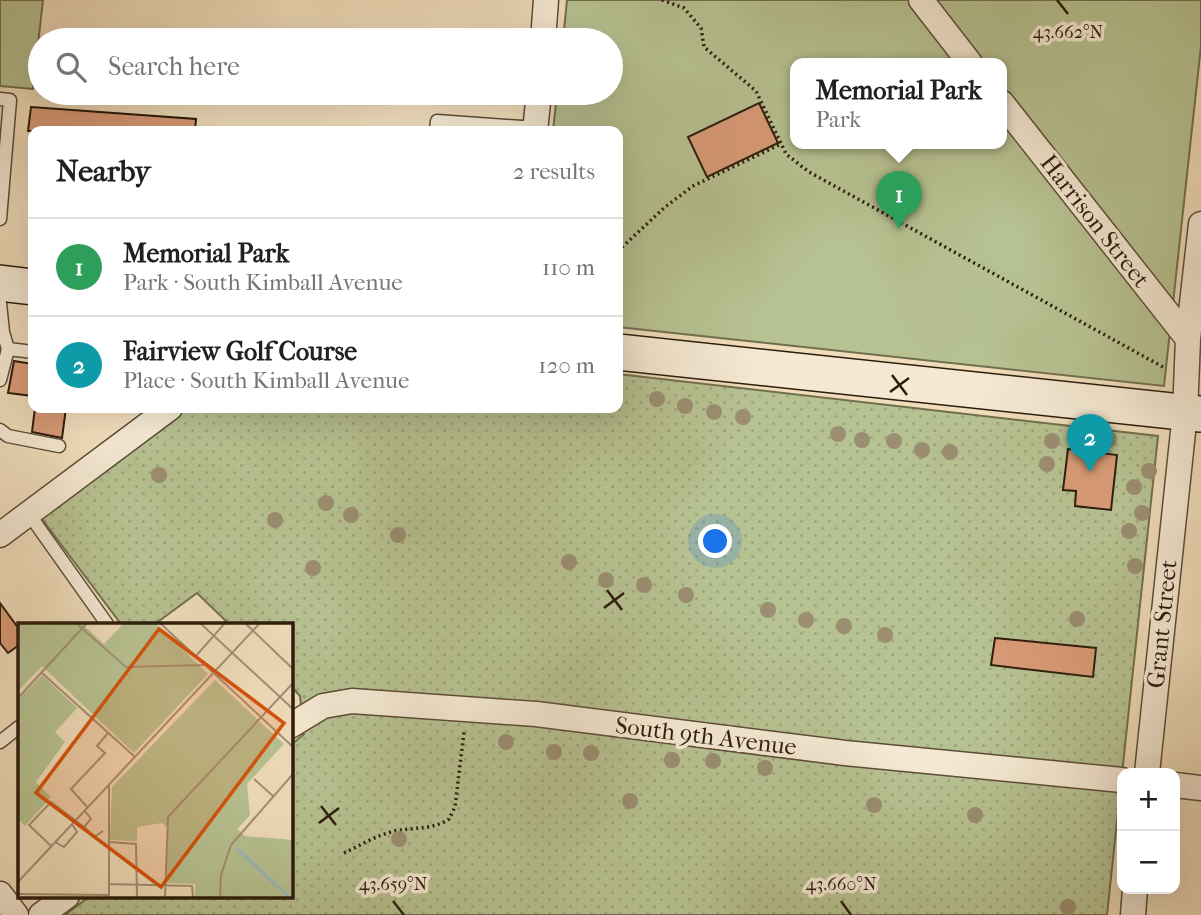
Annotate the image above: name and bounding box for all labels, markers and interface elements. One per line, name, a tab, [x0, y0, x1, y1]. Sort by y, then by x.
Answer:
text: 43.662°N	[1033, 22, 1104, 43]
search box	[28, 28, 623, 105]
icon: search	[52, 48, 90, 86]
text: Search here	[108, 51, 240, 82]
popup	[790, 58, 1007, 149]
text: Memorial Park	[815, 75, 982, 106]
text: Park	[815, 106, 861, 133]
street label: Harrison Street	[1034, 149, 1156, 293]
text: Nearby	[56, 154, 151, 189]
text: 2 results	[513, 158, 595, 185]
pin: 1	[876, 171, 922, 229]
text: Memorial Park	[123, 238, 289, 269]
text: 1	[75, 254, 83, 281]
text: 110 m	[542, 254, 595, 281]
text: Park · South Kimball Avenue	[123, 269, 403, 296]
text: Fairview Golf Course	[123, 336, 357, 367]
text: 2	[73, 352, 85, 379]
text: 120 m	[538, 352, 595, 379]
text: Place · South Kimball Avenue	[123, 367, 409, 394]
pin: 2	[1067, 414, 1113, 472]
your location	[698, 524, 732, 558]
street label: Grant Street	[1141, 558, 1183, 690]
inset map	[18, 623, 292, 898]
street label: South 9th Avenue	[614, 711, 798, 761]
map controls	[1117, 768, 1180, 894]
button: +	[1117, 768, 1180, 831]
button: −	[1117, 831, 1180, 894]
text: 43.659°N	[359, 874, 428, 895]
text: 43.660°N	[805, 874, 877, 895]

